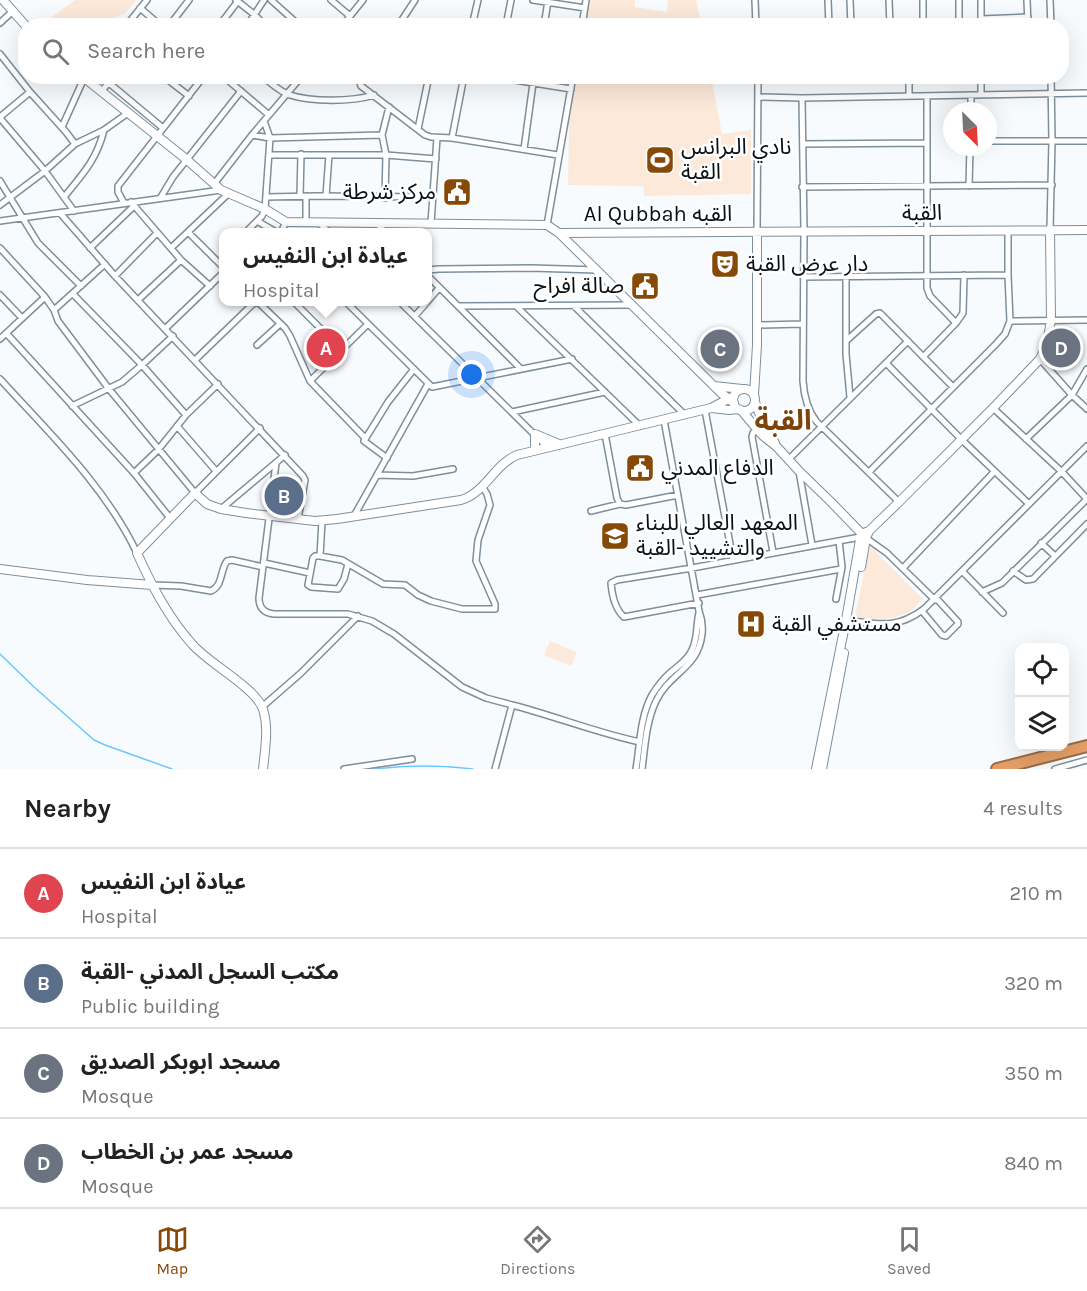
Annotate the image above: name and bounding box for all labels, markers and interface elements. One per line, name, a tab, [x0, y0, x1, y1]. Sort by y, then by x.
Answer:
search box	[18, 18, 1069, 84]
icon: search	[39, 35, 72, 68]
text: Search here	[87, 38, 205, 64]
north arrow	[943, 102, 997, 156]
place label: نادي البرانس القبة	[681, 134, 792, 185]
sports icon: نادي البرانس القبة	[644, 144, 676, 176]
public building icon: مركز شرطة	[441, 176, 473, 208]
place label: مركز شرطة	[343, 179, 436, 205]
street label: القبة	[902, 200, 942, 226]
street label: Al Qubbah القبه	[584, 201, 732, 227]
popup	[219, 228, 432, 306]
text: عيادة ابن النفيس	[243, 243, 408, 269]
theatre icon: دار عرض القبة	[709, 248, 741, 280]
place label: دار عرض القبة	[746, 251, 868, 277]
public building icon: صالة افراح	[629, 270, 661, 302]
place label: صالة افراح	[534, 273, 624, 302]
text: Hospital	[243, 279, 320, 302]
pin: A	[306, 326, 346, 370]
pin: C	[700, 326, 740, 372]
pin: D	[1042, 326, 1080, 370]
your location	[457, 360, 486, 389]
district label: القبة	[754, 404, 812, 437]
public building icon: الدفاع المدني	[624, 452, 656, 484]
place label: الدفاع المدني	[661, 455, 774, 484]
pin: B	[264, 474, 304, 518]
place label: المعهد العالي للبناء والتشييد -القبة	[636, 510, 798, 561]
school or university icon: المعهد العالي للبناء والتشييد -القبة	[599, 520, 631, 552]
hospital icon: مستشفي القبة	[735, 608, 767, 640]
place label: مستشفي القبة	[772, 611, 902, 640]
map controls	[1015, 643, 1069, 751]
button: locate	[1015, 643, 1069, 697]
button: layers	[1015, 697, 1069, 751]
text: Nearby	[24, 793, 111, 824]
text: 4 results	[983, 797, 1063, 820]
text: عيادة ابن النفيس	[81, 869, 246, 895]
text: A	[37, 882, 50, 905]
text: 210 m	[1009, 882, 1063, 905]
text: Hospital	[81, 905, 158, 928]
text: مكتب السجل المدني -القبة	[81, 959, 339, 985]
text: B	[37, 972, 50, 995]
text: 320 m	[1004, 972, 1063, 995]
text: Public building	[81, 995, 219, 1018]
text: مسجد ابوبكر الصديق	[81, 1049, 281, 1075]
text: C	[37, 1062, 50, 1085]
text: 350 m	[1005, 1062, 1063, 1085]
text: Mosque	[81, 1085, 153, 1108]
text: مسجد عمر بن الخطاب	[81, 1139, 294, 1165]
text: D	[37, 1152, 50, 1175]
text: 840 m	[1004, 1152, 1063, 1175]
text: Mosque	[81, 1175, 153, 1198]
tab: Map	[156, 1223, 189, 1278]
tab: Directions	[500, 1223, 575, 1278]
tab: Saved	[887, 1223, 931, 1278]

